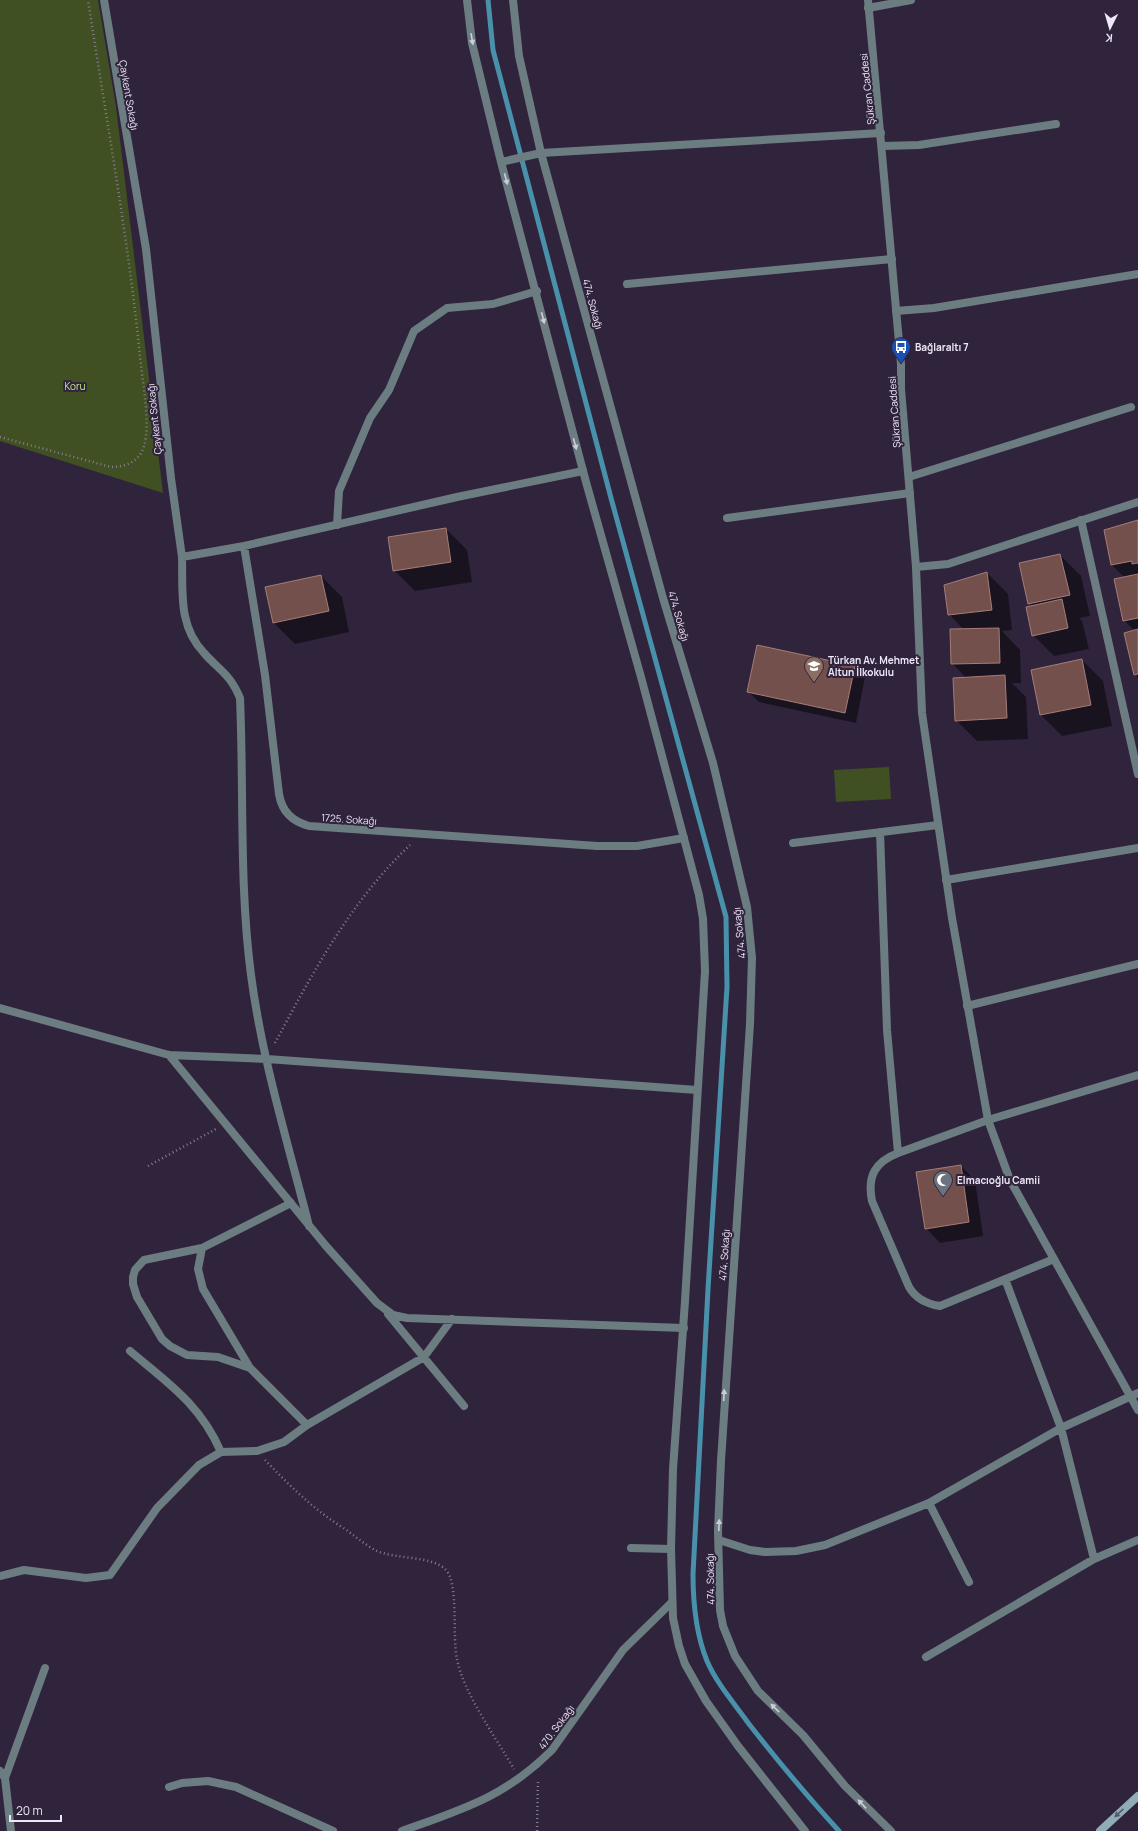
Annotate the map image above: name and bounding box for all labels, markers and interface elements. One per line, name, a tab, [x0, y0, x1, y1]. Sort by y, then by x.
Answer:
north arrow	[1090, 8, 1130, 48]
text: K	[1104, 31, 1113, 46]
one-way arrow	[469, 33, 475, 45]
street label: Şükran Caddesi	[856, 52, 878, 126]
street label: Çaykent Sokağı	[116, 59, 142, 131]
one-way arrow	[503, 173, 509, 185]
street label: 474. Sokağı	[580, 277, 606, 331]
one-way arrow	[541, 311, 547, 324]
bus stop icon: Bağlaraltı 7	[890, 336, 912, 364]
place label: Bağlaraltı 7	[915, 340, 969, 354]
street label: Şükran Caddesi	[885, 376, 903, 448]
park label: Koru	[65, 379, 86, 393]
street label: Çaykent Sokağı	[143, 383, 165, 455]
one-way arrow	[573, 437, 579, 450]
street label: 474. Sokağı	[665, 589, 693, 643]
place label: Türkan Av. Mehmet Altun İlkokulu	[828, 653, 919, 679]
school or university icon: Türkan Av. Mehmet Altun İlkokulu	[803, 655, 825, 683]
street label: 1725. Sokağı	[321, 810, 377, 828]
street label: 474. Sokağı	[729, 907, 749, 959]
mosque icon: Elmacıoğlu Camii	[932, 1169, 954, 1197]
place label: Elmacıoğlu Camii	[957, 1173, 1040, 1187]
street label: 474. Sokağı	[715, 1229, 733, 1281]
one-way arrow	[721, 1389, 728, 1401]
one-way arrow	[715, 1519, 722, 1531]
street label: 474. Sokağı	[703, 1553, 717, 1605]
street label: 470. Sokağı	[535, 1702, 577, 1752]
one-way arrow	[770, 1703, 780, 1713]
scale bar	[10, 1797, 61, 1823]
one-way arrow	[858, 1799, 867, 1809]
text: 20 m	[16, 1802, 43, 1819]
one-way arrow	[1114, 1809, 1124, 1818]

